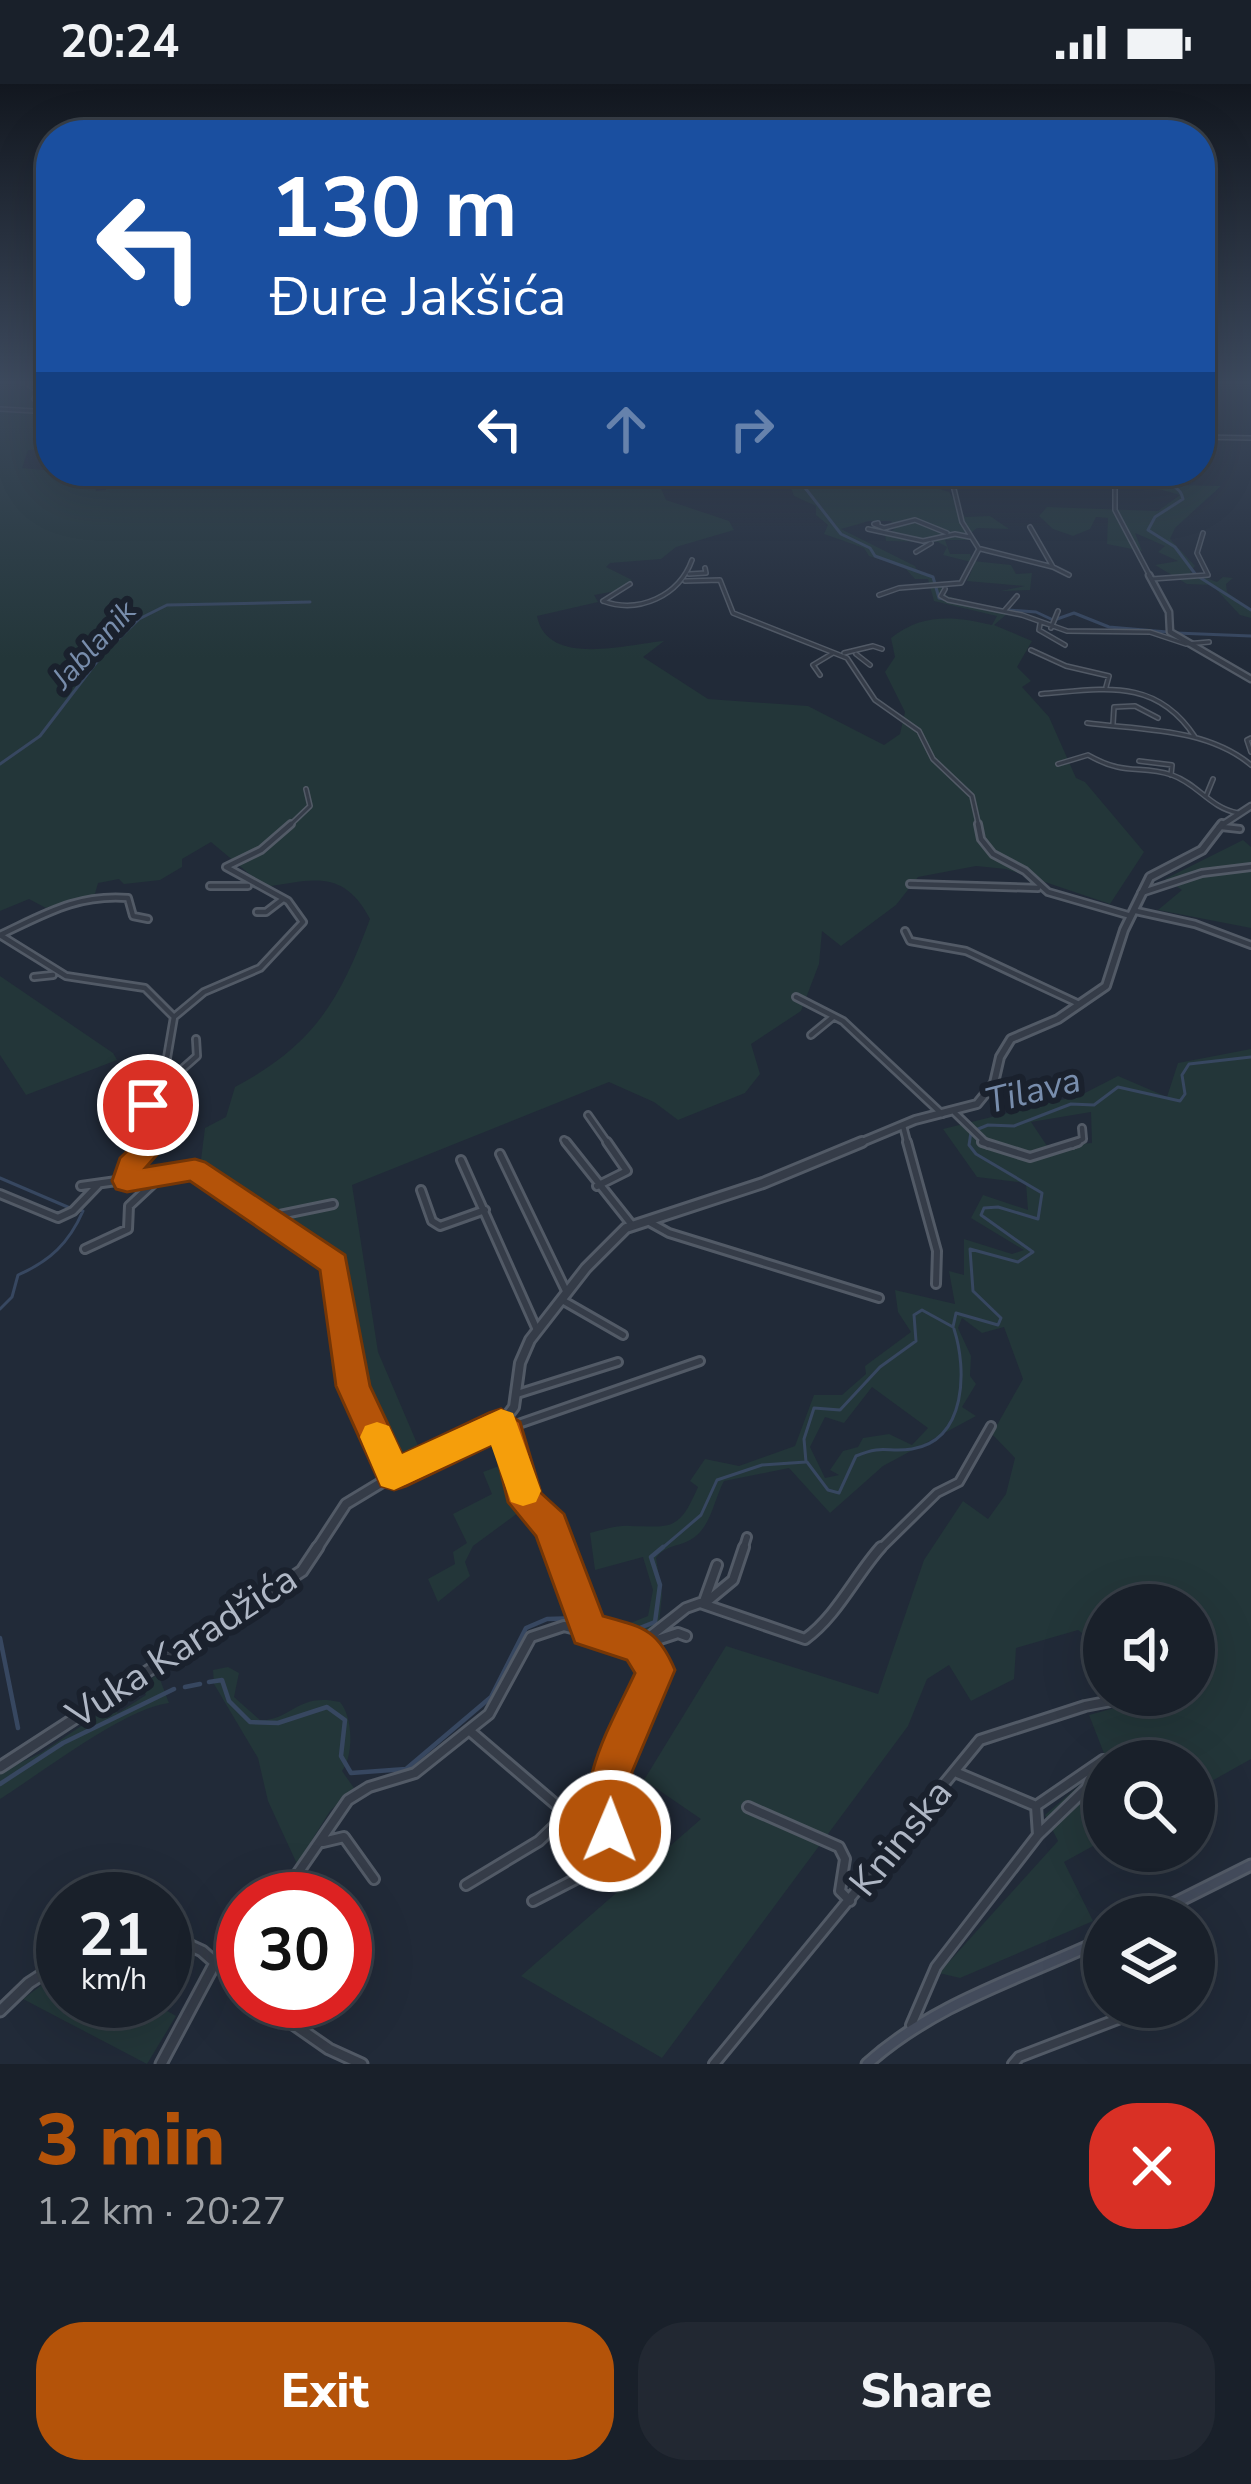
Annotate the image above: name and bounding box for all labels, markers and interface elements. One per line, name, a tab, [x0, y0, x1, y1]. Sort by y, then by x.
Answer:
text: 20:24	[60, 12, 179, 73]
text: 130 m	[270, 151, 518, 266]
icon: left	[72, 168, 228, 324]
text: Đure Jakšića	[270, 260, 567, 334]
icon: left	[467, 396, 533, 462]
icon: ahead	[593, 396, 659, 462]
icon: right	[719, 396, 785, 462]
water label: Jablanik	[41, 591, 146, 700]
pin	[97, 1054, 199, 1156]
water label: Tilava	[980, 1056, 1086, 1126]
icon: arrive	[115, 1072, 181, 1138]
street label: Vuka Karadžića	[56, 1553, 307, 1742]
map controls	[1083, 1584, 1215, 2028]
button: sound	[1083, 1584, 1215, 1716]
button: search	[1083, 1740, 1215, 1872]
position arrow	[547, 1768, 673, 1894]
street label: Kninska	[837, 1768, 965, 1908]
speed limit sign: 30	[216, 1872, 372, 2028]
text: 21	[78, 1894, 150, 1976]
button: layers	[1083, 1896, 1215, 2028]
text: km/h	[81, 1959, 147, 2000]
text: 3 min	[36, 2091, 225, 2189]
button: close	[1089, 2103, 1215, 2229]
text: 1.2 km · 20:27	[36, 2185, 286, 2238]
button: Exit	[36, 2322, 614, 2460]
button: Share	[638, 2322, 1215, 2460]

